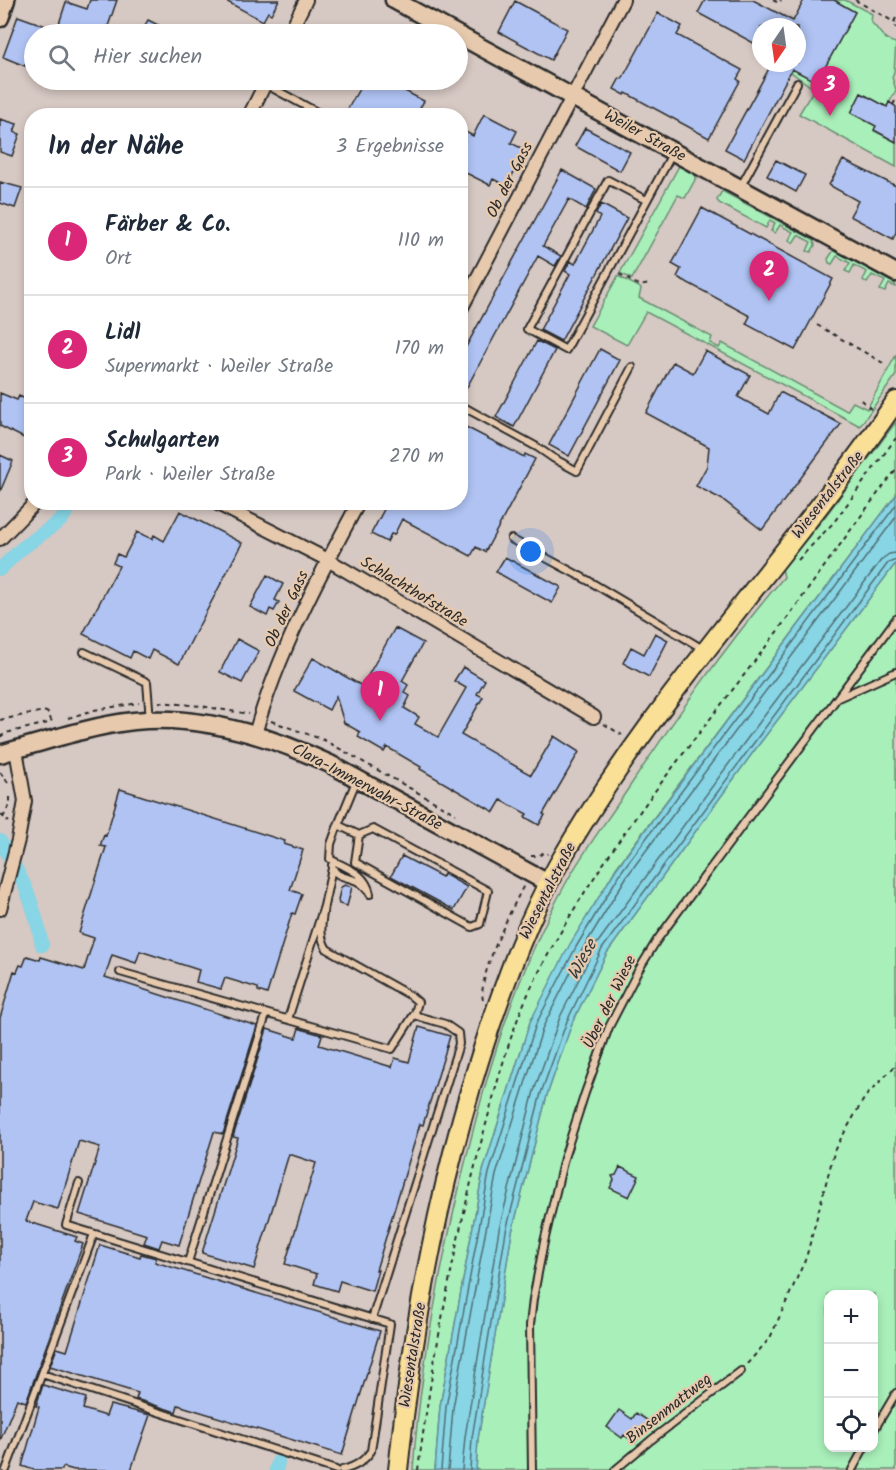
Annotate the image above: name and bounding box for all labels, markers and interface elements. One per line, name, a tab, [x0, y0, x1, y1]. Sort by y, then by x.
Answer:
north arrow	[752, 18, 806, 72]
search box	[24, 24, 468, 90]
text: Hier suchen	[93, 40, 202, 75]
icon: search	[45, 41, 78, 74]
pin: 3	[810, 66, 850, 116]
street label: Weiler Straße	[599, 103, 691, 169]
text: In der Nähe	[48, 126, 184, 168]
text: 3 Ergebnisse	[336, 131, 444, 163]
street label: Ob der Gass	[480, 137, 540, 222]
text: Färber & Co.	[105, 208, 231, 243]
text: 1	[64, 225, 71, 257]
text: 110 m	[398, 225, 444, 257]
text: Ort	[105, 243, 132, 275]
pin: 2	[750, 252, 788, 301]
text: Lidl	[105, 316, 140, 351]
text: 2	[62, 333, 73, 365]
text: 170 m	[395, 333, 444, 365]
text: Supermarkt · Weiler Straße	[105, 351, 333, 383]
text: Schulgarten	[105, 424, 219, 459]
text: 3	[62, 441, 73, 473]
text: 270 m	[389, 441, 444, 473]
street label: Wiesentalstraße	[786, 446, 870, 544]
text: Park · Weiler Straße	[105, 459, 275, 491]
your location	[516, 537, 545, 566]
street label: Schlachthofstraße	[355, 550, 473, 634]
street label: Ob der Gass	[258, 566, 316, 652]
pin: 1	[360, 672, 400, 721]
street label: Clara-Immerwahr-Straße	[287, 737, 447, 837]
street label: Wiesentalstraße	[513, 838, 583, 944]
water label: Wiese	[560, 933, 607, 985]
street label: Über der Wiese	[577, 951, 643, 1053]
map controls	[824, 1290, 878, 1452]
button: +	[824, 1290, 878, 1344]
street label: Wiesentalstraße	[392, 1301, 434, 1409]
button: −	[824, 1344, 878, 1398]
street label: Binsenmattweg	[621, 1367, 717, 1451]
button: locate	[824, 1398, 878, 1452]

